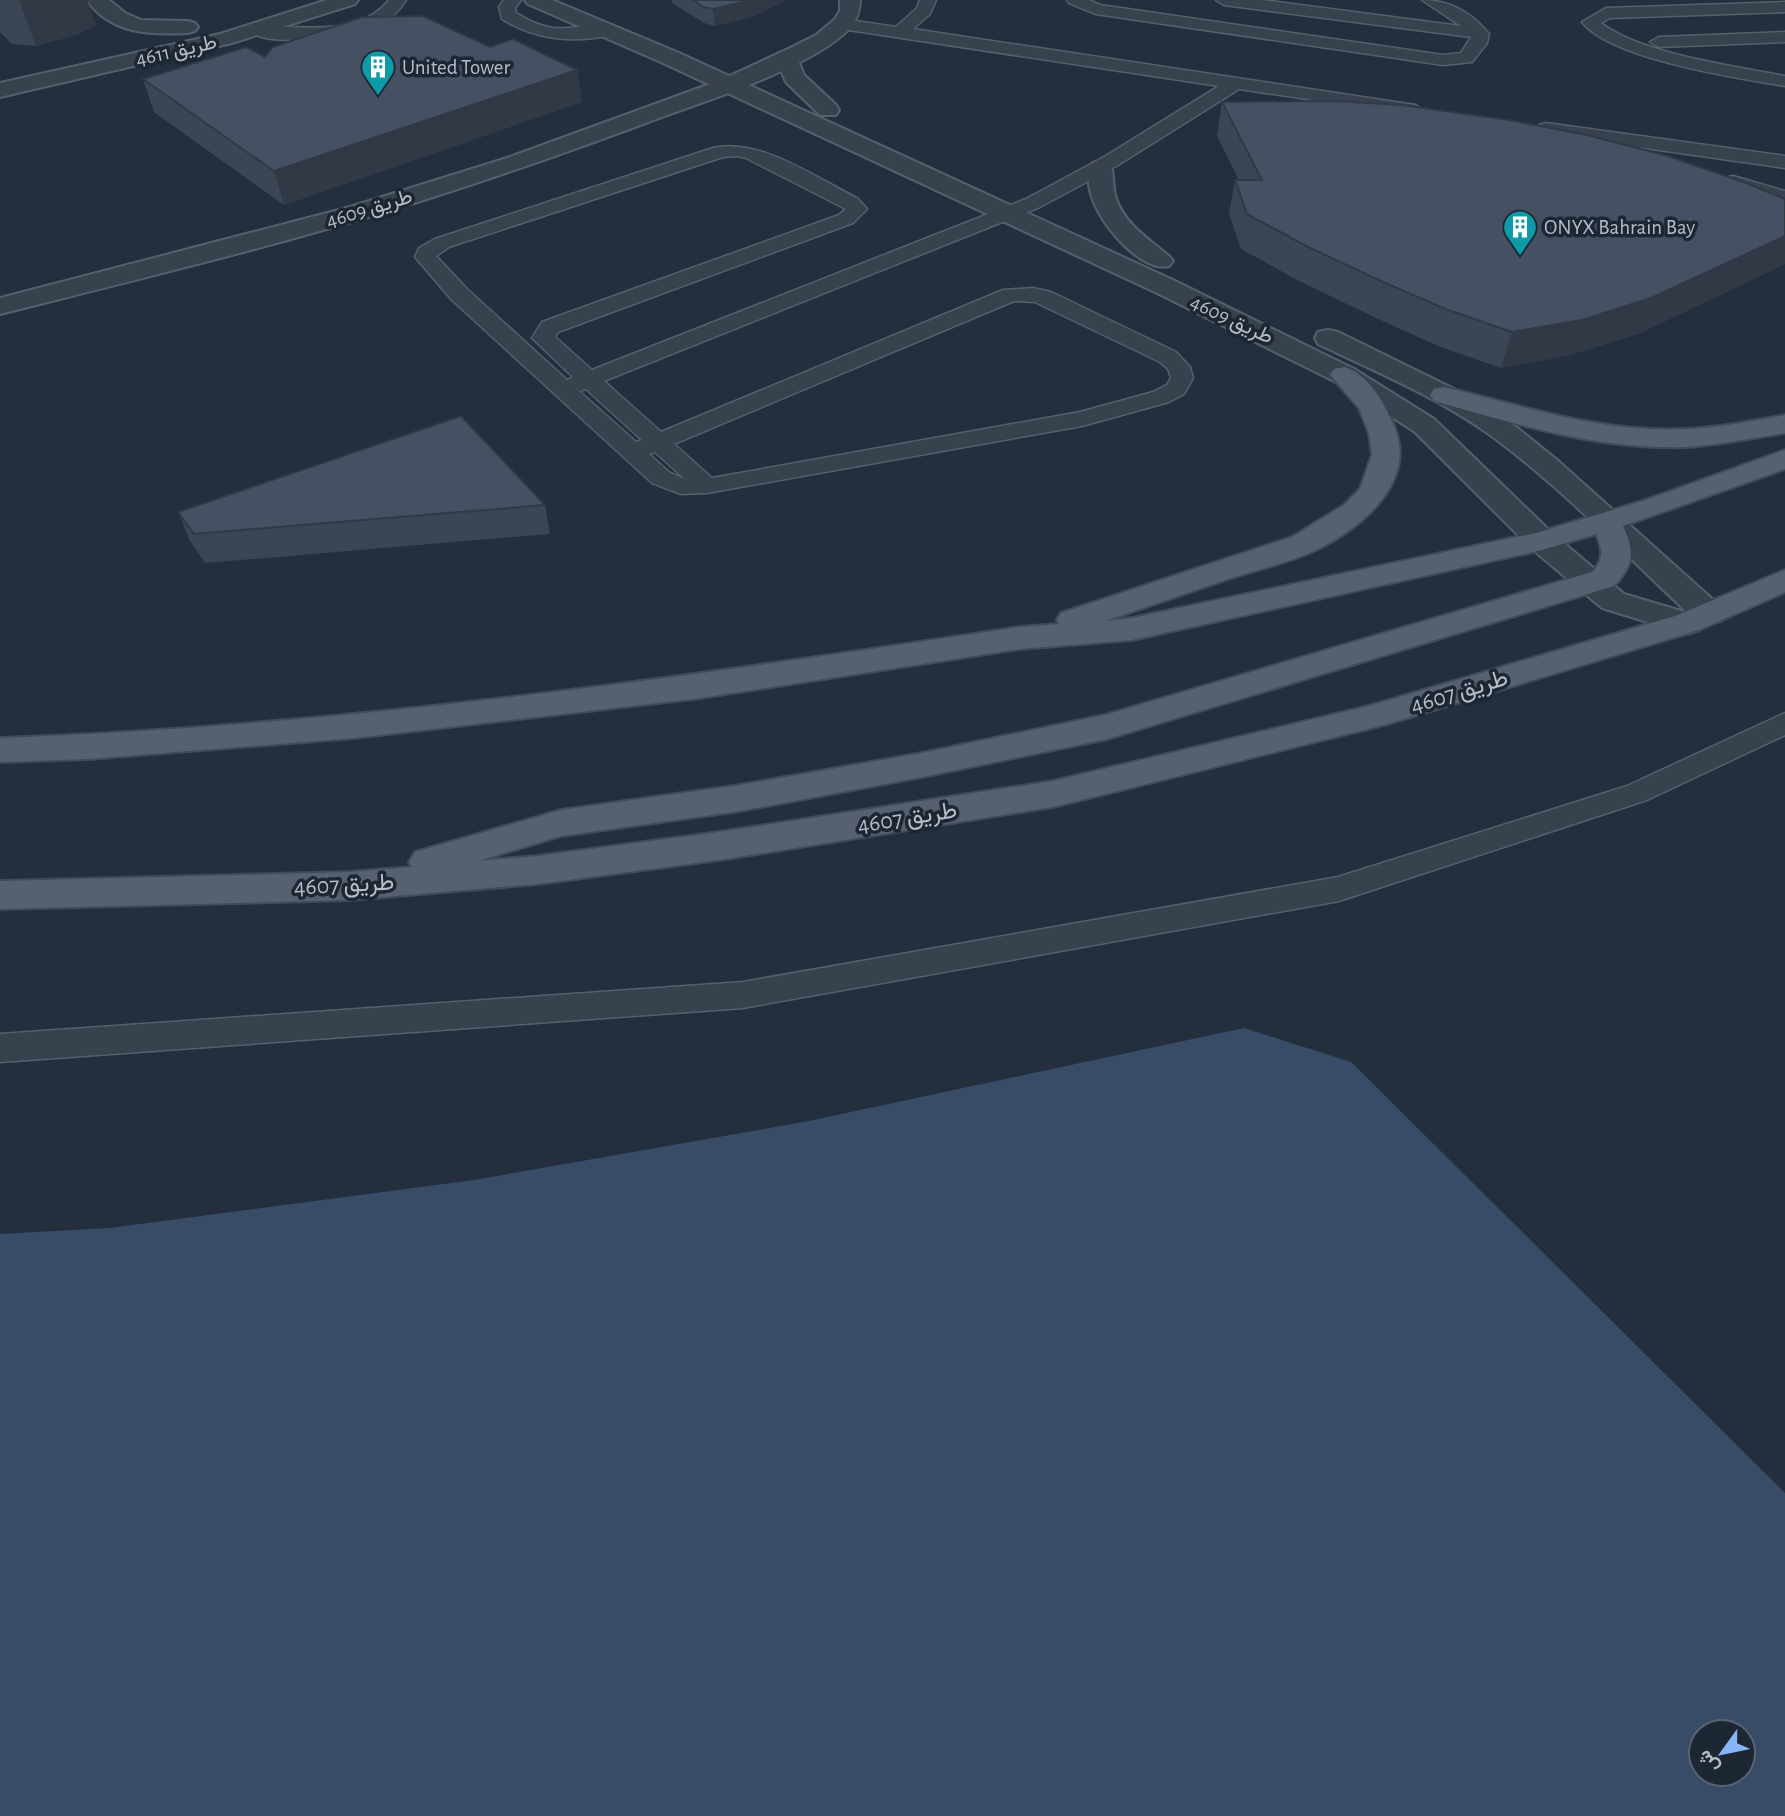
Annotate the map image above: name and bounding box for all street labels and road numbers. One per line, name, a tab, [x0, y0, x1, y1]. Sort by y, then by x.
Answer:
street label: طريق 4611	[134, 31, 219, 72]
street label: طريق 4609	[324, 185, 415, 233]
street label: طريق 4609	[1186, 291, 1277, 350]
street label: طريق 4607	[1408, 666, 1511, 720]
street label: طريق 4607	[856, 798, 959, 840]
street label: طريق 4607	[293, 870, 395, 902]

